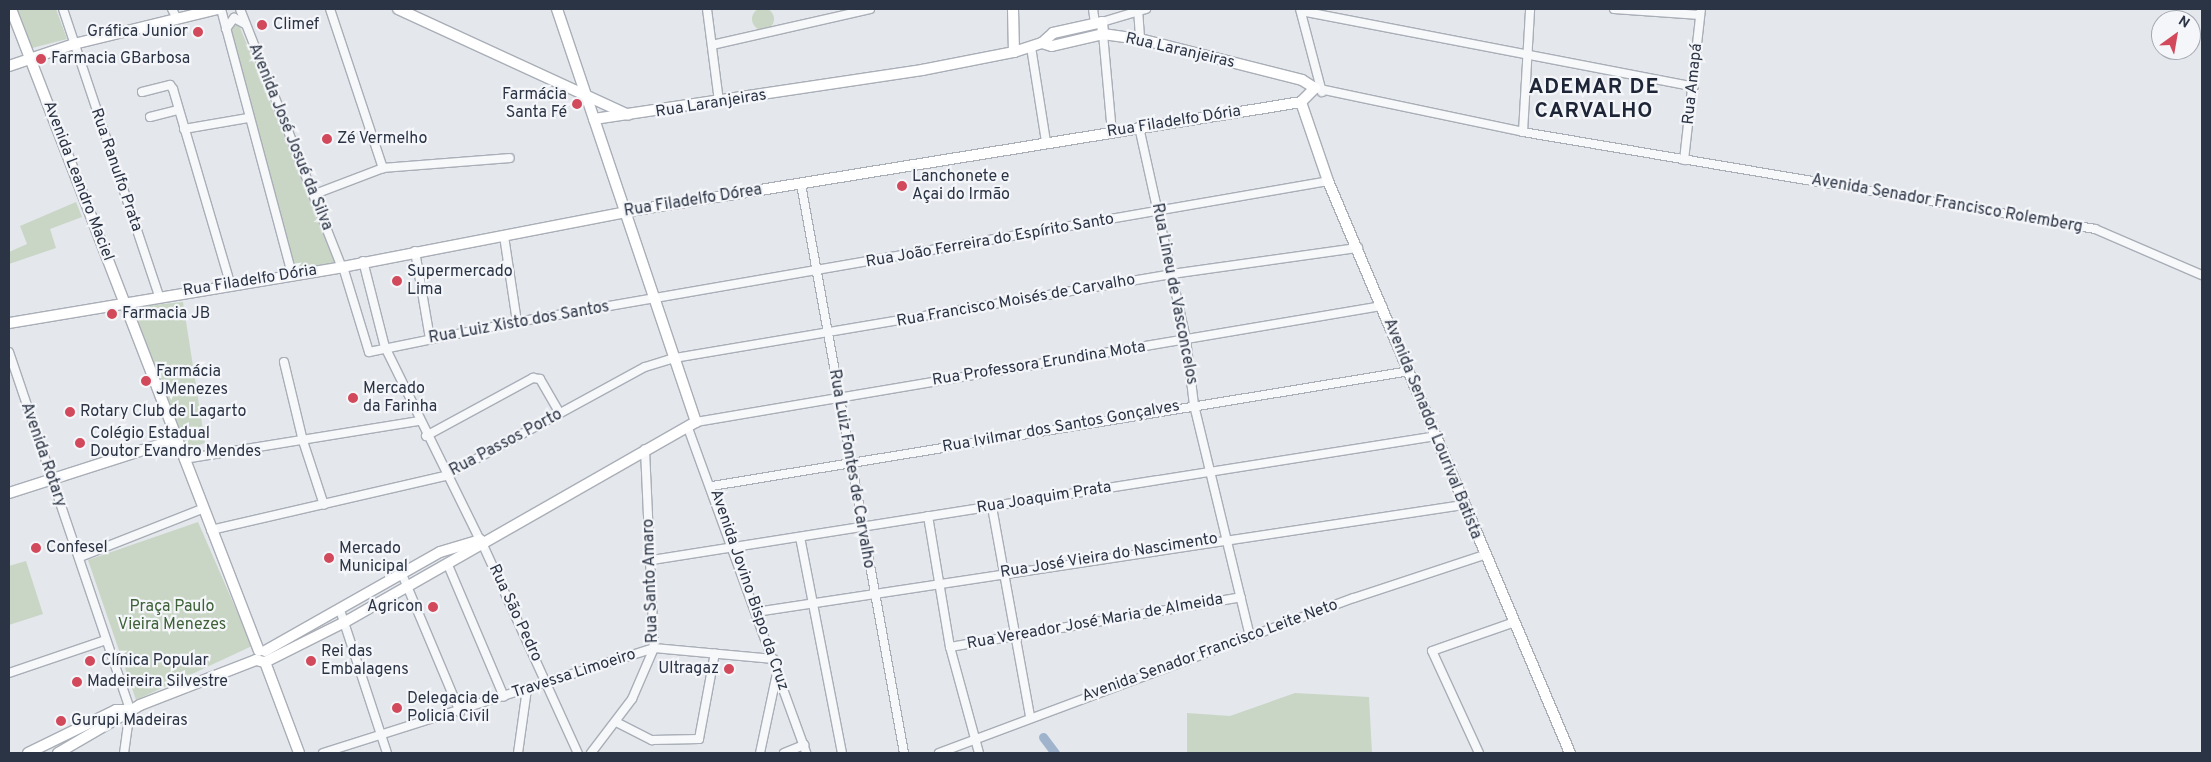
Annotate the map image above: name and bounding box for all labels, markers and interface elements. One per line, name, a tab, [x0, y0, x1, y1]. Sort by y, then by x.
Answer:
north arrow	[2151, 10, 2201, 60]
text: N	[2175, 13, 2192, 33]
place label: Climef	[273, 15, 319, 35]
marker: Climef	[255, 18, 269, 32]
place label: Gráfica Junior	[87, 22, 188, 42]
marker: Gráfica Junior	[192, 26, 204, 38]
street label: Rua Laranjeiras	[1123, 29, 1237, 73]
street label: Avenida José Josué da Silva	[244, 41, 336, 233]
street label: Rua Amapá	[1679, 42, 1707, 126]
place label: Farmacia GBarbosa	[51, 49, 190, 69]
marker: Farmacia GBarbosa	[35, 53, 47, 65]
district label: ADEMAR DE CARVALHO	[1527, 75, 1661, 125]
place label: Farmácia Santa Fé	[502, 85, 567, 123]
street label: Rua Laranjeiras	[654, 86, 768, 122]
street label: Avenida Leandro Maciel	[39, 98, 117, 264]
marker: Farmácia Santa Fé	[571, 98, 583, 110]
street label: Rua Filadelfo Dória	[1106, 102, 1242, 142]
street label: Rua Ranulfo Prata	[86, 106, 146, 234]
place label: Zé Vermelho	[337, 129, 428, 149]
marker: Zé Vermelho	[321, 133, 333, 145]
place label: Lanchonete e Açai do Irmão	[912, 167, 1010, 205]
street label: Avenida Senador Francisco Rolemberg	[1810, 171, 2084, 237]
marker: Lanchonete e Açai do Irmão	[896, 180, 908, 192]
street label: Rua Filadelfo Dórea	[623, 181, 763, 221]
street label: Rua Lineu de Vasconcelos	[1147, 201, 1201, 387]
street label: Rua João Ferreira do Espírito Santo	[864, 210, 1116, 272]
street label: Rua Filadelfo Dória	[182, 261, 318, 301]
place label: Supermercado Lima	[407, 262, 513, 300]
street label: Rua Francisco Moisés de Carvalho	[895, 271, 1137, 331]
marker: Supermercado Lima	[391, 275, 403, 287]
street label: Rua Luiz Xisto dos Santos	[427, 298, 611, 348]
place label: Farmacia JB	[122, 304, 210, 324]
marker: Farmacia JB	[106, 308, 118, 320]
street label: Avenida Senador Lourival Batista	[1379, 316, 1485, 542]
street label: Rua Professora Erundina Mota	[931, 338, 1147, 390]
place label: Farmácia JMenezes	[156, 362, 228, 400]
street label: Rua Luiz Fontes de Carvalho	[824, 368, 878, 570]
marker: Farmácia JMenezes	[140, 375, 152, 387]
place label: Mercado da Farinha	[363, 379, 437, 417]
marker: Mercado da Farinha	[347, 392, 359, 404]
street label: Rua Ivilmar dos Santos Gonçalves	[941, 397, 1181, 457]
street label: Avenida Rotary	[16, 400, 70, 510]
place label: Rotary Club de Lagarto	[80, 402, 246, 422]
street label: Rua Passos Porto	[446, 405, 566, 481]
marker: Rotary Club de Lagarto	[64, 406, 76, 418]
place label: Colégio Estadual Doutor Evandro Mendes	[90, 424, 261, 462]
marker: Colégio Estadual Doutor Evandro Mendes	[74, 437, 86, 449]
street label: Rua Joaquim Prata	[975, 478, 1113, 518]
street label: Avenida Jovino Bispo da Cruz	[705, 487, 793, 693]
street label: Rua Santo Amaro	[639, 518, 663, 644]
street label: Rua José Vieira do Nascimento	[999, 529, 1219, 583]
place label: Confesel	[46, 538, 108, 558]
place label: Mercado Municipal	[339, 539, 408, 577]
marker: Confesel	[30, 542, 42, 554]
marker: Mercado Municipal	[323, 552, 335, 564]
street label: Rua São Pedro	[484, 561, 546, 665]
street label: Rua Vereador José Maria de Almeida	[965, 590, 1225, 654]
street label: Avenida Senador Francisco Leite Neto	[1079, 596, 1341, 706]
park label: Praça Paulo Vieira Menezes	[118, 597, 226, 635]
place label: Agricon	[367, 597, 423, 617]
marker: Agricon	[427, 601, 439, 613]
place label: Rei das Embalagens	[321, 642, 409, 680]
street label: Travessa Limoeiro	[510, 645, 638, 703]
place label: Clínica Popular	[101, 651, 209, 671]
marker: Clínica Popular	[83, 654, 97, 668]
marker: Rei das Embalagens	[305, 655, 317, 667]
place label: Ultragaz	[658, 659, 719, 679]
marker: Ultragaz	[723, 663, 735, 675]
place label: Madeireira Silvestre	[87, 672, 228, 692]
marker: Madeireira Silvestre	[71, 676, 83, 688]
place label: Delegacia de Policia Civil	[407, 689, 499, 727]
marker: Delegacia de Policia Civil	[391, 702, 403, 714]
place label: Gurupi Madeiras	[71, 711, 188, 731]
marker: Gurupi Madeiras	[55, 715, 67, 727]

